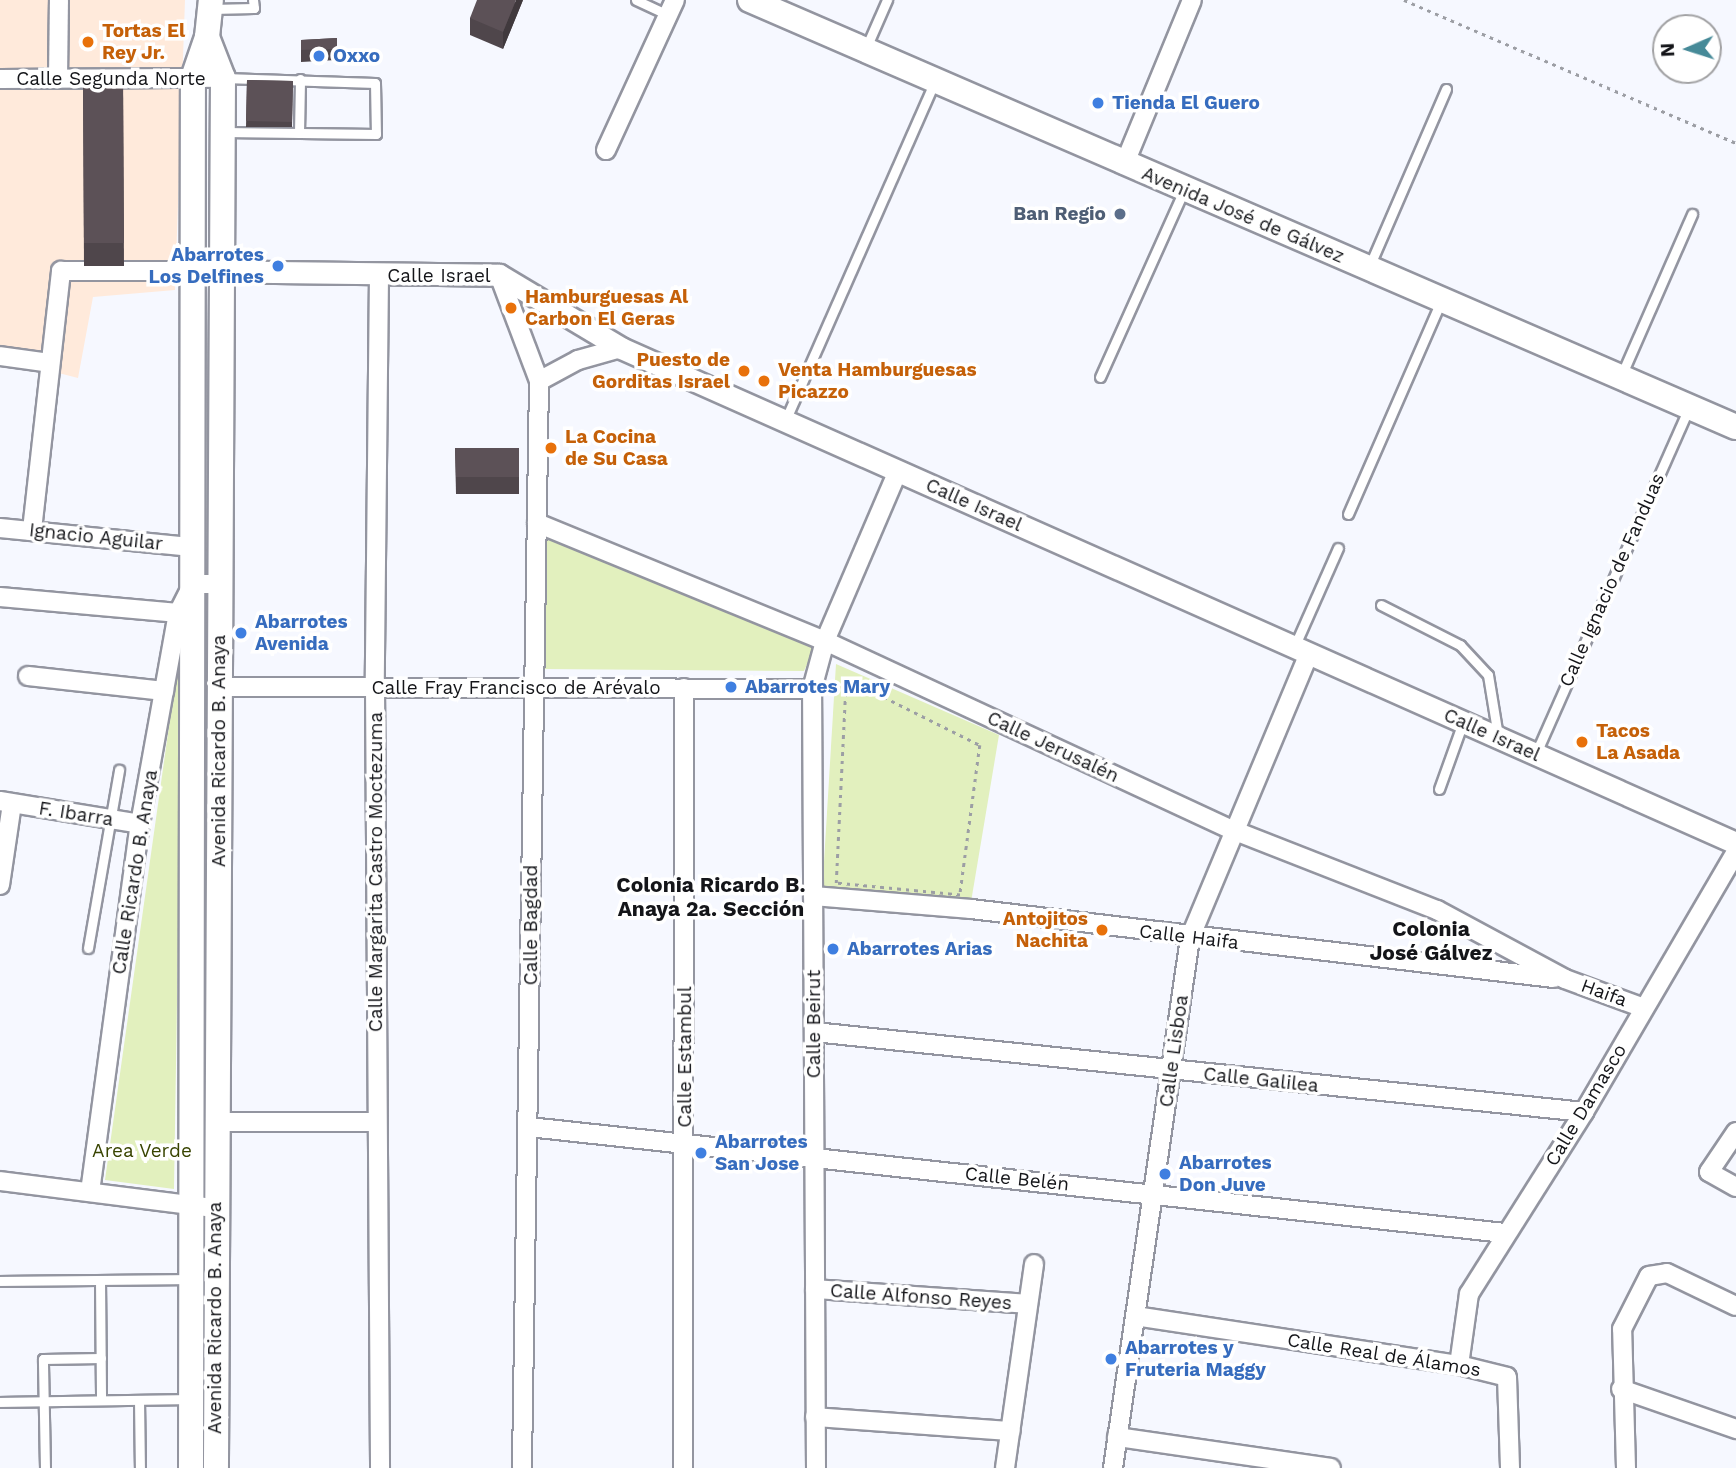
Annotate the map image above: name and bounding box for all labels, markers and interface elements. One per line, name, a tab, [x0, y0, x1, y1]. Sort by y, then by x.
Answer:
north arrow	[1652, 14, 1722, 84]
place label: Tortas El Rey Jr.	[102, 20, 185, 64]
marker: Tortas El Rey Jr.	[80, 34, 96, 50]
text: N	[1656, 42, 1679, 58]
place label: Oxxo	[333, 45, 380, 67]
marker: Oxxo	[311, 48, 327, 64]
street label: Calle Segunda Norte	[16, 68, 206, 90]
place label: Tienda El Guero	[1112, 92, 1260, 114]
marker: Tienda El Guero	[1090, 95, 1106, 111]
street label: Avenida José de Gálvez	[1138, 162, 1348, 268]
place label: Ban Regio	[1013, 203, 1106, 225]
marker: Ban Regio	[1112, 206, 1128, 222]
place label: Abarrotes Los Delfines	[149, 244, 264, 288]
marker: Abarrotes Los Delfines	[270, 258, 286, 274]
street label: Calle Israel	[387, 265, 491, 287]
place label: Hamburguesas Al Carbon El Geras	[525, 286, 689, 330]
marker: Hamburguesas Al Carbon El Geras	[503, 300, 519, 316]
place label: Puesto de Gorditas Israel	[592, 349, 730, 393]
place label: Venta Hamburguesas Picazzo	[778, 359, 977, 403]
marker: Puesto de Gorditas Israel	[736, 363, 752, 379]
marker: Venta Hamburguesas Picazzo	[756, 373, 772, 389]
place label: La Cocina de Su Casa	[565, 426, 668, 470]
marker: La Cocina de Su Casa	[543, 440, 559, 456]
street label: Calle Ignacio de Fanduas	[1555, 470, 1669, 690]
street label: Calle Israel	[922, 474, 1026, 536]
street label: Ignacio Aguilar	[28, 519, 164, 555]
place label: Abarrotes Avenida	[255, 611, 348, 655]
marker: Abarrotes Avenida	[233, 625, 249, 641]
street label: Avenida Ricardo B. Anaya	[208, 634, 230, 868]
place label: Abarrotes Mary	[745, 676, 890, 698]
street label: Calle Fray Francisco de Arévalo	[371, 677, 661, 699]
marker: Abarrotes Mary	[723, 679, 739, 695]
street label: Calle Israel	[1440, 704, 1544, 766]
street label: Calle Jerusalén	[983, 706, 1123, 788]
street label: Calle Margarita Castro Moctezuma	[365, 712, 387, 1032]
place label: Tacos La Asada	[1596, 720, 1681, 764]
marker: Tacos La Asada	[1574, 734, 1590, 750]
street label: Calle Ricardo B. Anaya	[107, 768, 163, 976]
street label: F. Ibarra	[37, 797, 115, 831]
street label: Calle Bagdad	[520, 865, 542, 985]
district label: Colonia Ricardo B. Anaya 2a. Sección	[616, 872, 806, 922]
place label: Antojitos Nachita	[1003, 908, 1088, 952]
district label: Colonia José Gálvez	[1369, 916, 1493, 966]
street label: Calle Haifa	[1138, 920, 1240, 954]
marker: Antojitos Nachita	[1094, 922, 1110, 938]
place label: Abarrotes Arias	[847, 938, 993, 960]
marker: Abarrotes Arias	[825, 941, 841, 957]
street label: Calle Beirut	[803, 970, 825, 1078]
street label: Haifa	[1578, 974, 1630, 1012]
street label: Calle Estambul	[674, 986, 696, 1128]
street label: Calle Lisboa	[1155, 993, 1193, 1109]
street label: Calle Damasco	[1541, 1040, 1631, 1170]
street label: Calle Galilea	[1202, 1063, 1320, 1097]
place label: Abarrotes San Jose	[715, 1131, 808, 1175]
park label: Area Verde	[92, 1140, 192, 1162]
marker: Abarrotes San Jose	[693, 1145, 709, 1161]
place label: Abarrotes Don Juve	[1179, 1152, 1272, 1196]
street label: Calle Belén	[964, 1162, 1070, 1196]
marker: Abarrotes Don Juve	[1157, 1166, 1173, 1182]
street label: Avenida Ricardo B. Anaya	[204, 1201, 226, 1435]
street label: Calle Alfonso Reyes	[829, 1279, 1013, 1315]
street label: Calle Real de Álamos	[1285, 1328, 1483, 1382]
place label: Abarrotes y Fruteria Maggy	[1125, 1337, 1266, 1381]
marker: Abarrotes y Fruteria Maggy	[1103, 1351, 1119, 1367]

